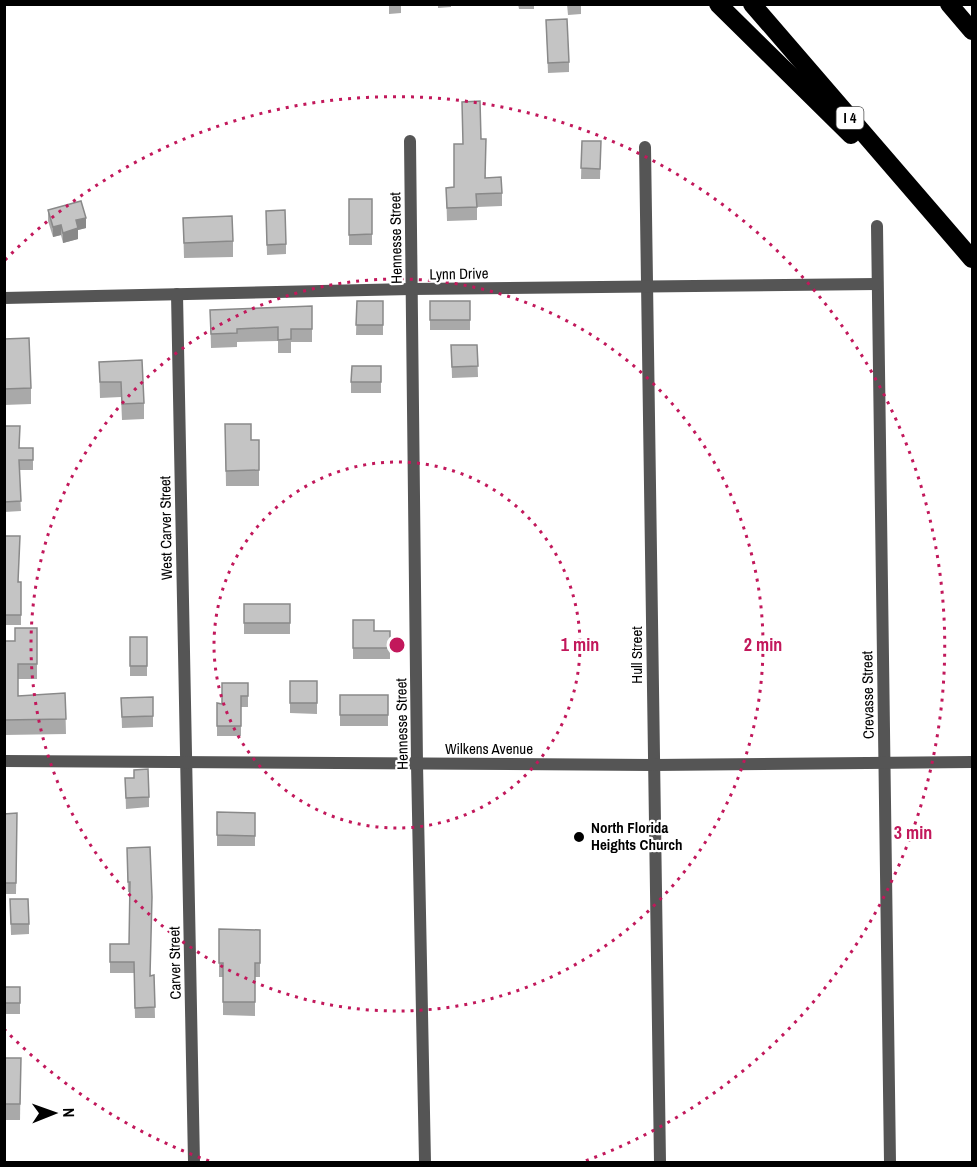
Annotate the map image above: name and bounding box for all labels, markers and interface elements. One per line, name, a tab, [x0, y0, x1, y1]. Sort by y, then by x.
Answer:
road number: I 4	[836, 107, 864, 129]
street label: Hennesse Street	[384, 191, 407, 284]
street label: Lynn Drive	[429, 262, 489, 285]
street label: West Carver Street	[154, 475, 177, 580]
street label: Hull Street	[626, 626, 647, 684]
text: 1 min	[561, 632, 599, 657]
text: 2 min	[744, 632, 782, 657]
centre of rings	[387, 635, 407, 655]
street label: Crevasse Street	[856, 650, 879, 739]
street label: Hennesse Street	[390, 677, 413, 770]
street label: Wilkens Avenue	[445, 738, 533, 759]
place label: North Florida Heights Church	[591, 817, 683, 855]
text: 3 min	[894, 820, 932, 845]
marker: North Florida Heights Church	[572, 830, 586, 844]
street label: Carver Street	[163, 926, 186, 1000]
north arrow	[24, 1083, 84, 1143]
text: N	[58, 1108, 80, 1118]

